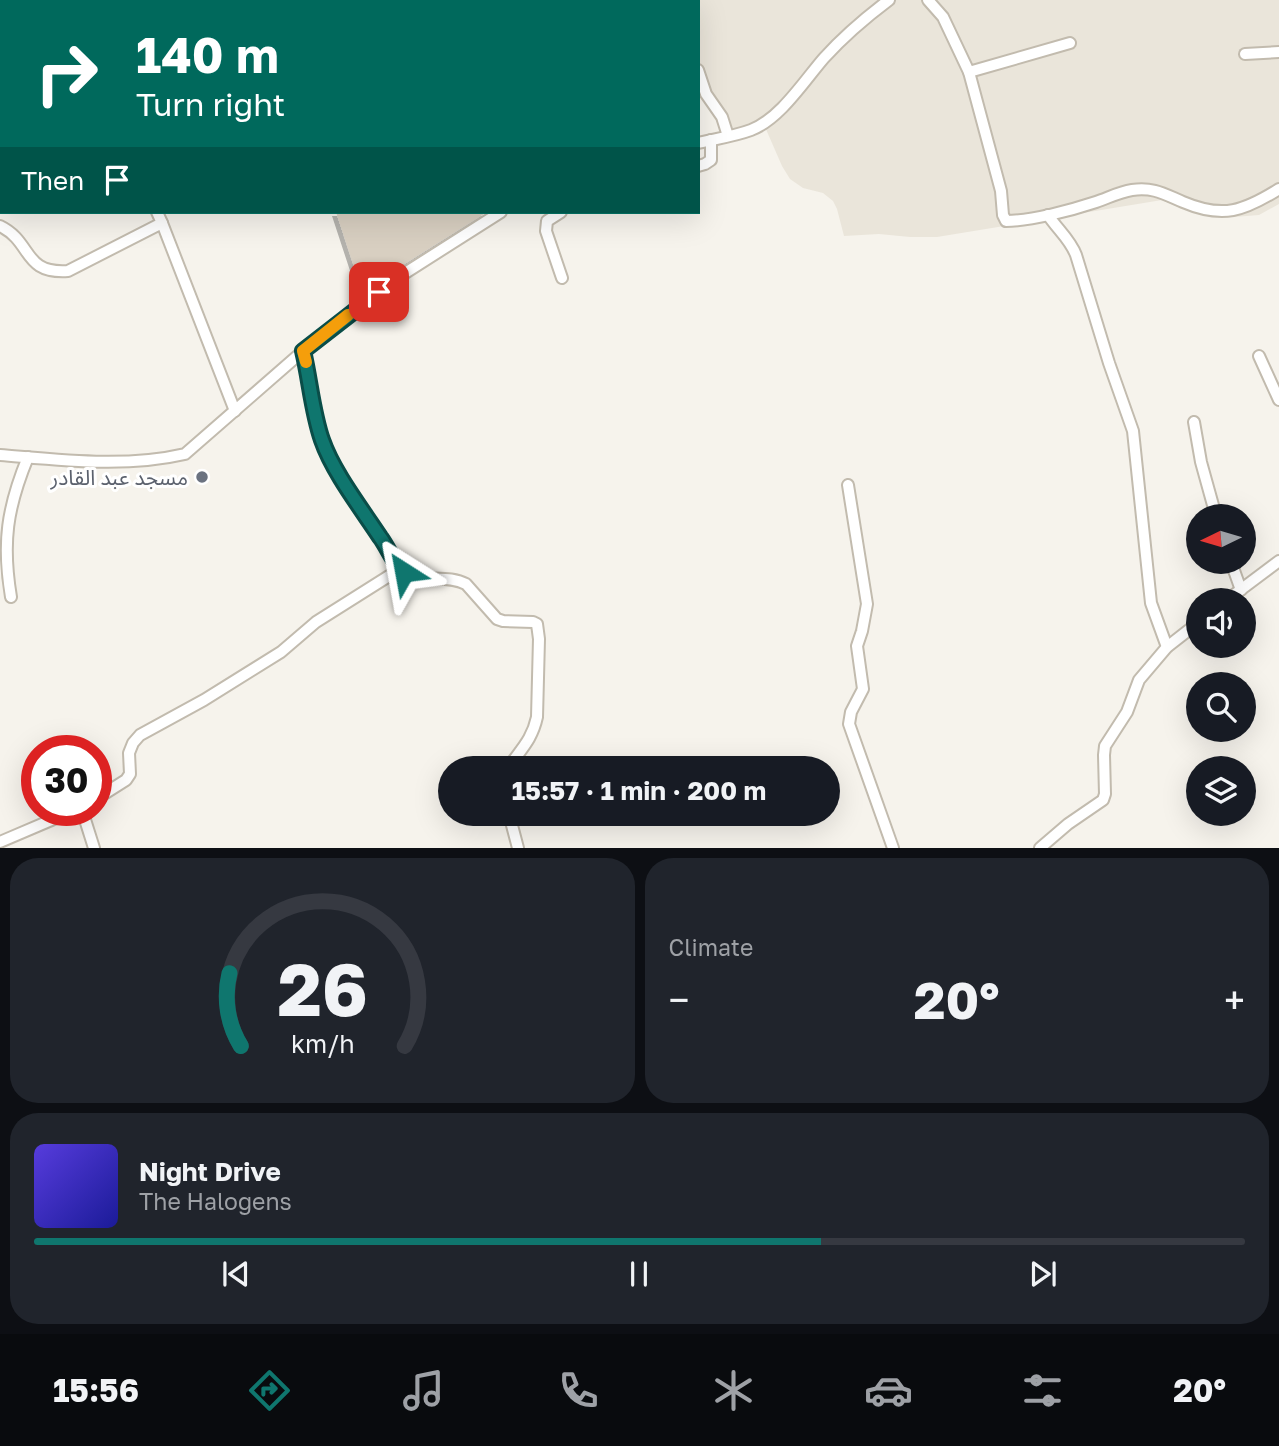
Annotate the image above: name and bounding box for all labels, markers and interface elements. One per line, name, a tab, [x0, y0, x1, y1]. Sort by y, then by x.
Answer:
text: 140 m	[136, 25, 279, 84]
icon: right	[21, 28, 112, 119]
text: Turn right	[136, 85, 285, 123]
icon: arrive	[98, 161, 136, 199]
text: Then	[21, 165, 84, 196]
pin	[349, 262, 409, 322]
icon: arrive	[360, 273, 398, 311]
place label: مسجد عبد القادر	[49, 464, 188, 490]
marker: مسجد عبد القادر	[194, 469, 210, 485]
north arrow	[1186, 504, 1256, 574]
map controls	[1186, 504, 1256, 826]
position arrow	[367, 535, 441, 609]
button: sound	[1186, 588, 1256, 658]
button: search	[1186, 672, 1256, 742]
speed limit sign: 30	[21, 735, 112, 826]
button: layers	[1186, 756, 1256, 826]
text: 15:57 · 1 min · 200 m	[512, 775, 766, 806]
text: Climate	[669, 933, 753, 961]
text: 26	[277, 946, 368, 1033]
text: 20°	[914, 968, 1000, 1030]
text: −	[669, 977, 689, 1022]
text: +	[1224, 977, 1245, 1022]
text: km/h	[290, 1028, 354, 1059]
text: Night Drive	[139, 1156, 281, 1187]
text: The Halogens	[139, 1187, 292, 1215]
icon: previous	[217, 1255, 255, 1293]
icon: pause	[620, 1255, 658, 1293]
icon: next	[1024, 1255, 1062, 1293]
icon: directions	[245, 1366, 294, 1415]
icon: music	[399, 1366, 448, 1415]
icon: phone	[554, 1366, 603, 1415]
icon: climate	[709, 1366, 758, 1415]
icon: car	[864, 1366, 913, 1415]
icon: filters	[1018, 1366, 1067, 1415]
text: 15:56	[53, 1371, 139, 1409]
text: 20°	[1173, 1371, 1226, 1409]

